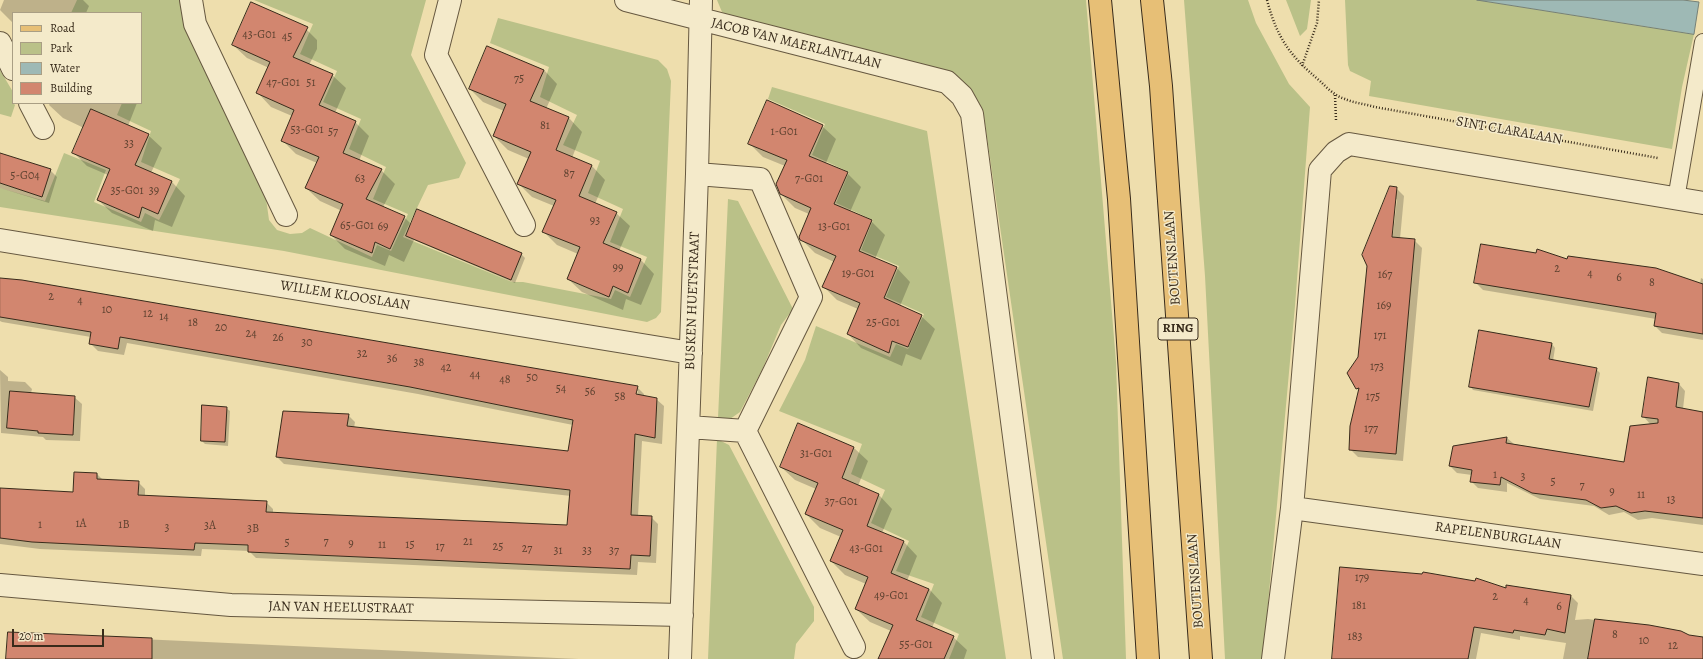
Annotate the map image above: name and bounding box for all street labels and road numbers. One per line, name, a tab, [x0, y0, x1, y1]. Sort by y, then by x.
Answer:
street label: JACOB VAN MAERLANTLAAN	[709, 15, 883, 73]
street label: SINT CLARALAAN	[1455, 113, 1563, 149]
street label: BOUTENSLAAN	[1161, 210, 1185, 306]
street label: BUSKEN HUETSTRAAT	[682, 232, 704, 370]
street label: WILLEM KLOOSLAAN	[279, 277, 411, 315]
road number: RING	[1158, 318, 1198, 340]
street label: RAPELENBURGLAAN	[1434, 519, 1562, 553]
street label: BOUTENSLAAN	[1184, 533, 1208, 629]
street label: JAN VAN HEELUSTRAAT	[268, 598, 414, 618]

